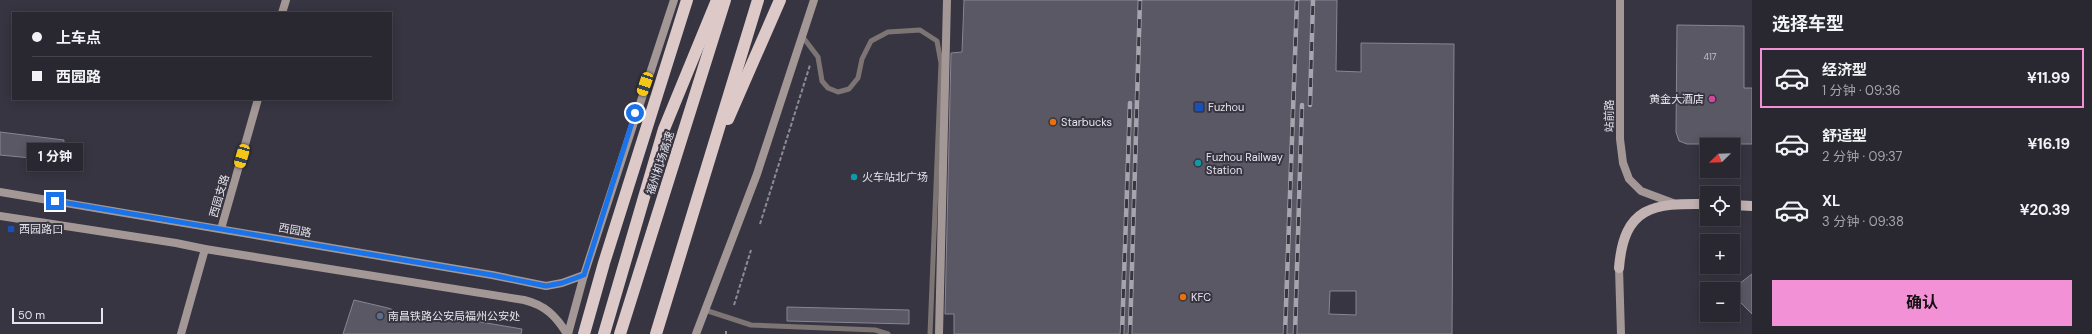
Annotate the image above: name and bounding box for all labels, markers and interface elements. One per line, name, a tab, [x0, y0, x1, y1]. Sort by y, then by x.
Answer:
text: 选择车型	[1772, 12, 1844, 36]
text: 上车点	[56, 28, 101, 48]
house number: 417	[1703, 51, 1717, 63]
icon: car	[1774, 60, 1810, 96]
text: 经济型	[1822, 60, 1867, 80]
text: 西园路	[56, 67, 101, 87]
text: ¥11.99	[2027, 68, 2070, 88]
car	[635, 71, 655, 97]
text: 1 分钟 · 09:36	[1822, 82, 1901, 99]
place label: 黄金大酒店	[1649, 92, 1704, 106]
marker: 黄金大酒店	[1707, 94, 1717, 104]
place label: Fuzhou	[1208, 100, 1244, 114]
street label: 站前路	[1602, 100, 1616, 133]
marker: Fuzhou	[1193, 101, 1205, 113]
route start	[626, 104, 644, 122]
place label: Starbucks	[1061, 115, 1112, 129]
marker: Starbucks	[1048, 117, 1058, 127]
icon: car	[1774, 126, 1810, 162]
text: 舒适型	[1822, 126, 1867, 146]
street label: 福州机场高速	[643, 129, 677, 197]
text: ¥16.19	[2028, 134, 2070, 154]
north arrow	[1700, 138, 1740, 178]
map controls	[1700, 138, 1740, 322]
callout: 1 分钟	[27, 143, 83, 171]
car	[233, 143, 251, 169]
text: 1 分钟	[38, 148, 72, 165]
text: 2 分钟 · 09:37	[1822, 148, 1903, 165]
place label: Fuzhou Railway Station	[1206, 150, 1283, 177]
marker: Fuzhou Railway Station	[1193, 158, 1203, 168]
place label: 火车站北广场	[862, 170, 928, 184]
marker: 火车站北广场	[849, 172, 859, 182]
street label: 西园支路	[206, 173, 232, 219]
button: locate	[1700, 186, 1740, 226]
text: XL	[1822, 191, 1840, 211]
route end	[46, 192, 64, 210]
icon: car	[1774, 192, 1810, 228]
text: ¥20.39	[2020, 200, 2070, 220]
text: 3 分钟 · 09:38	[1822, 213, 1904, 230]
street label: 西园路	[278, 220, 312, 240]
place label: 西园路口	[19, 222, 63, 236]
marker: 西园路口	[6, 224, 16, 234]
button: +	[1700, 234, 1740, 274]
button: 确认	[1772, 280, 2072, 326]
button: −	[1700, 282, 1740, 322]
place label: KFC	[1191, 290, 1211, 304]
marker: KFC	[1178, 292, 1188, 302]
scale bar	[12, 306, 103, 325]
text: 50 m	[18, 308, 45, 322]
place label: 南昌铁路公安局福州公安处	[388, 309, 520, 323]
marker: 南昌铁路公安局福州公安处	[375, 311, 385, 321]

